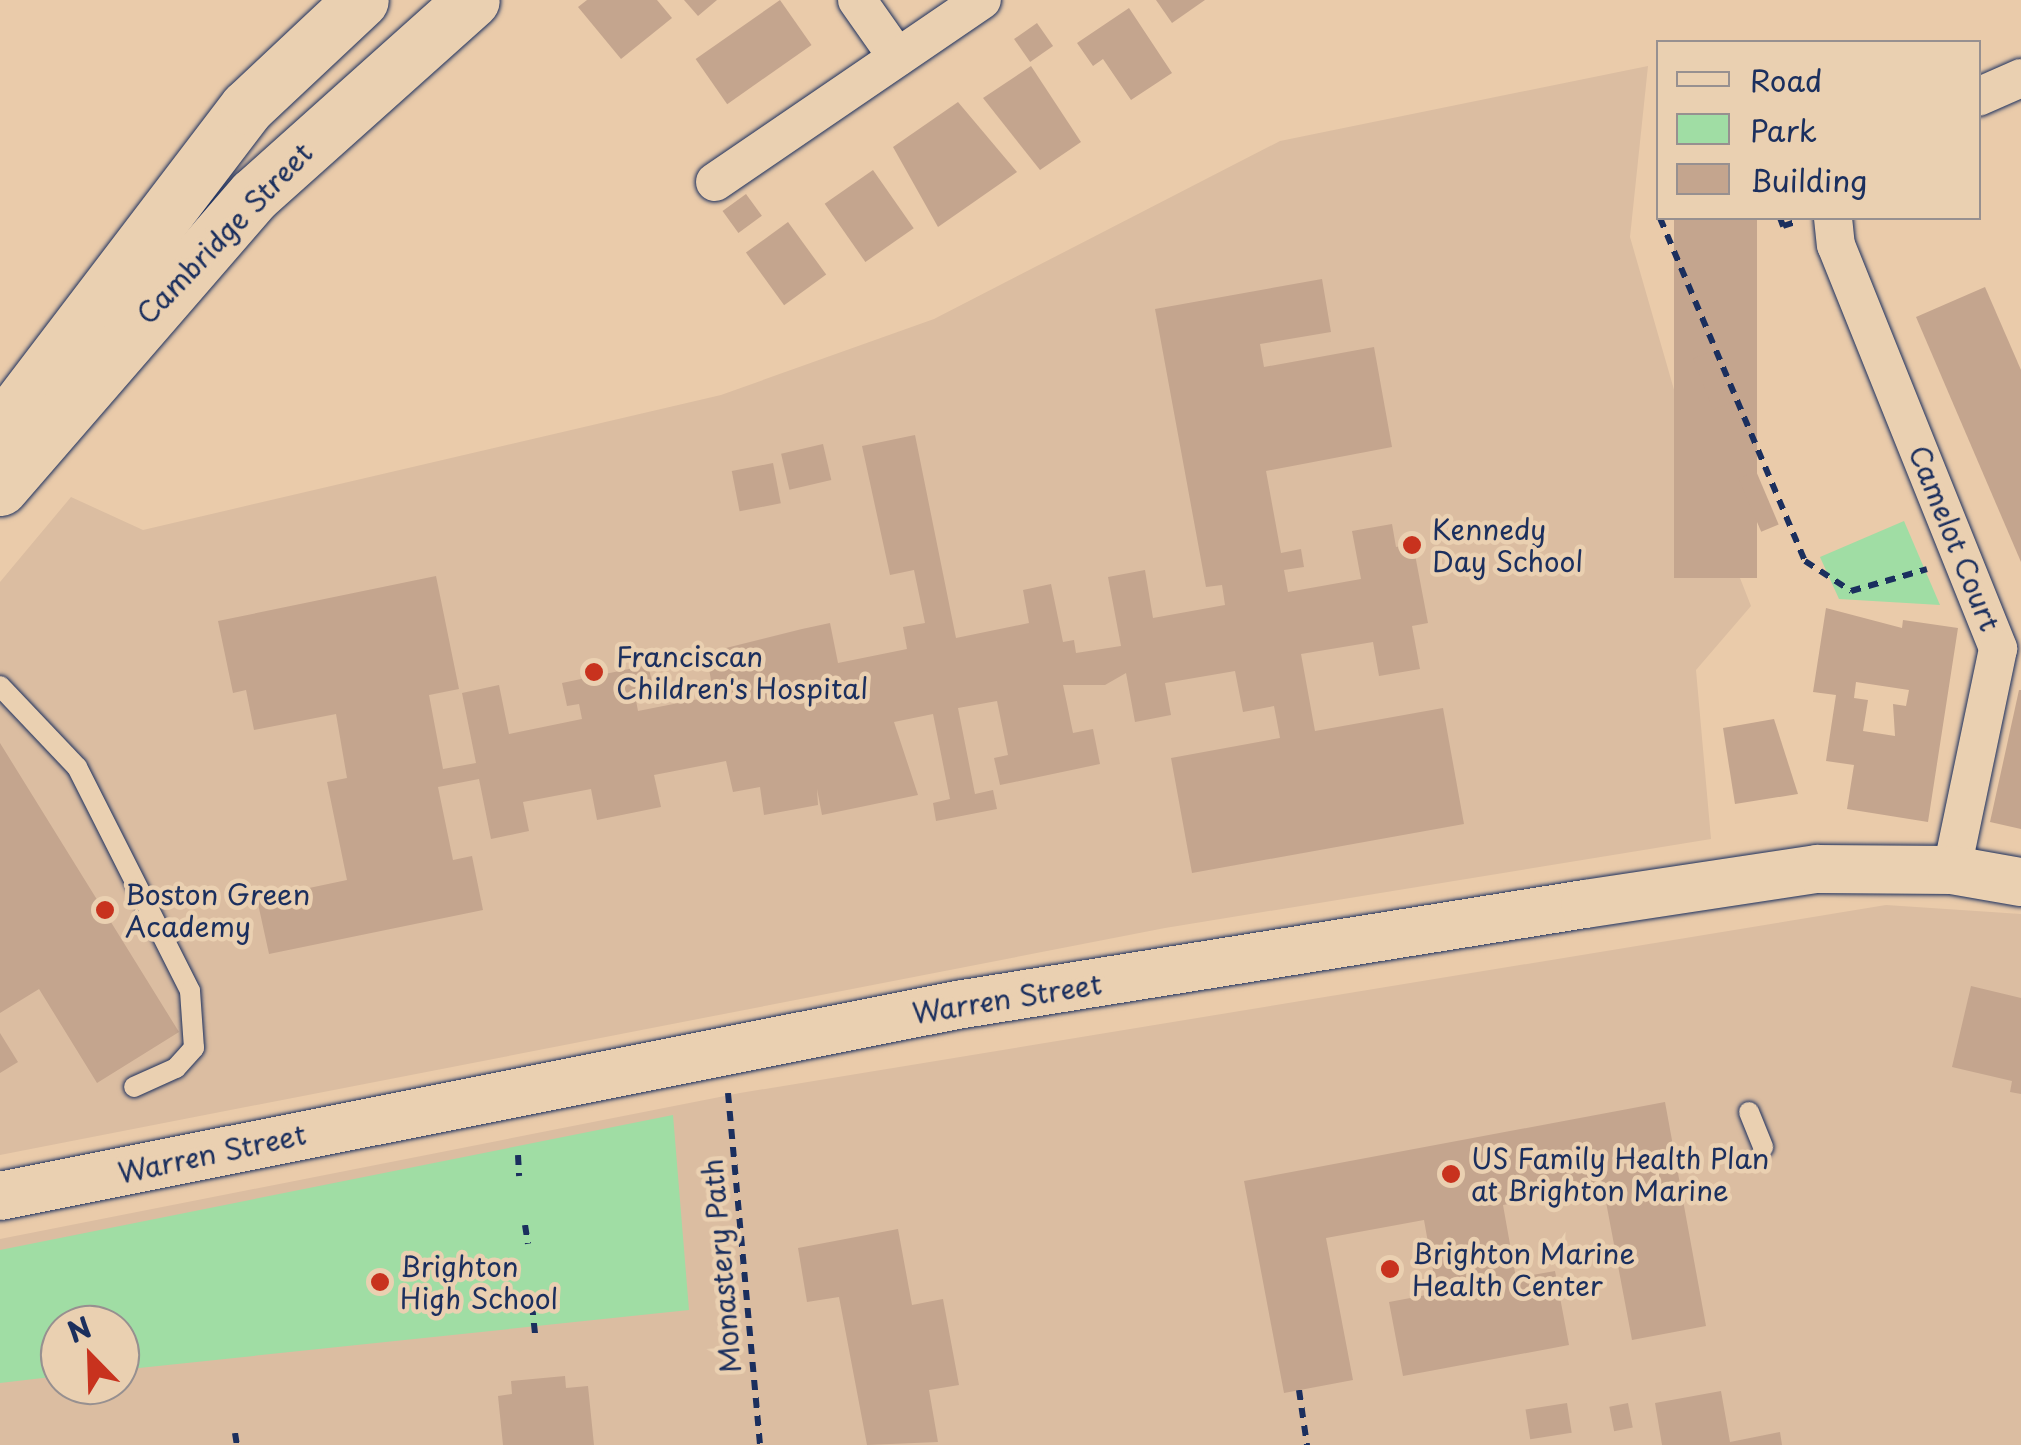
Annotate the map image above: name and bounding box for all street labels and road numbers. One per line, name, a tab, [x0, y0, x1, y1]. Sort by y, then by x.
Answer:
street label: Cambridge Street	[129, 136, 319, 330]
street label: Camelot Court	[1902, 440, 2008, 636]
street label: Warren Street	[909, 966, 1105, 1030]
street label: Warren Street	[114, 1117, 310, 1189]
street label: Monastery Path	[695, 1158, 747, 1374]

